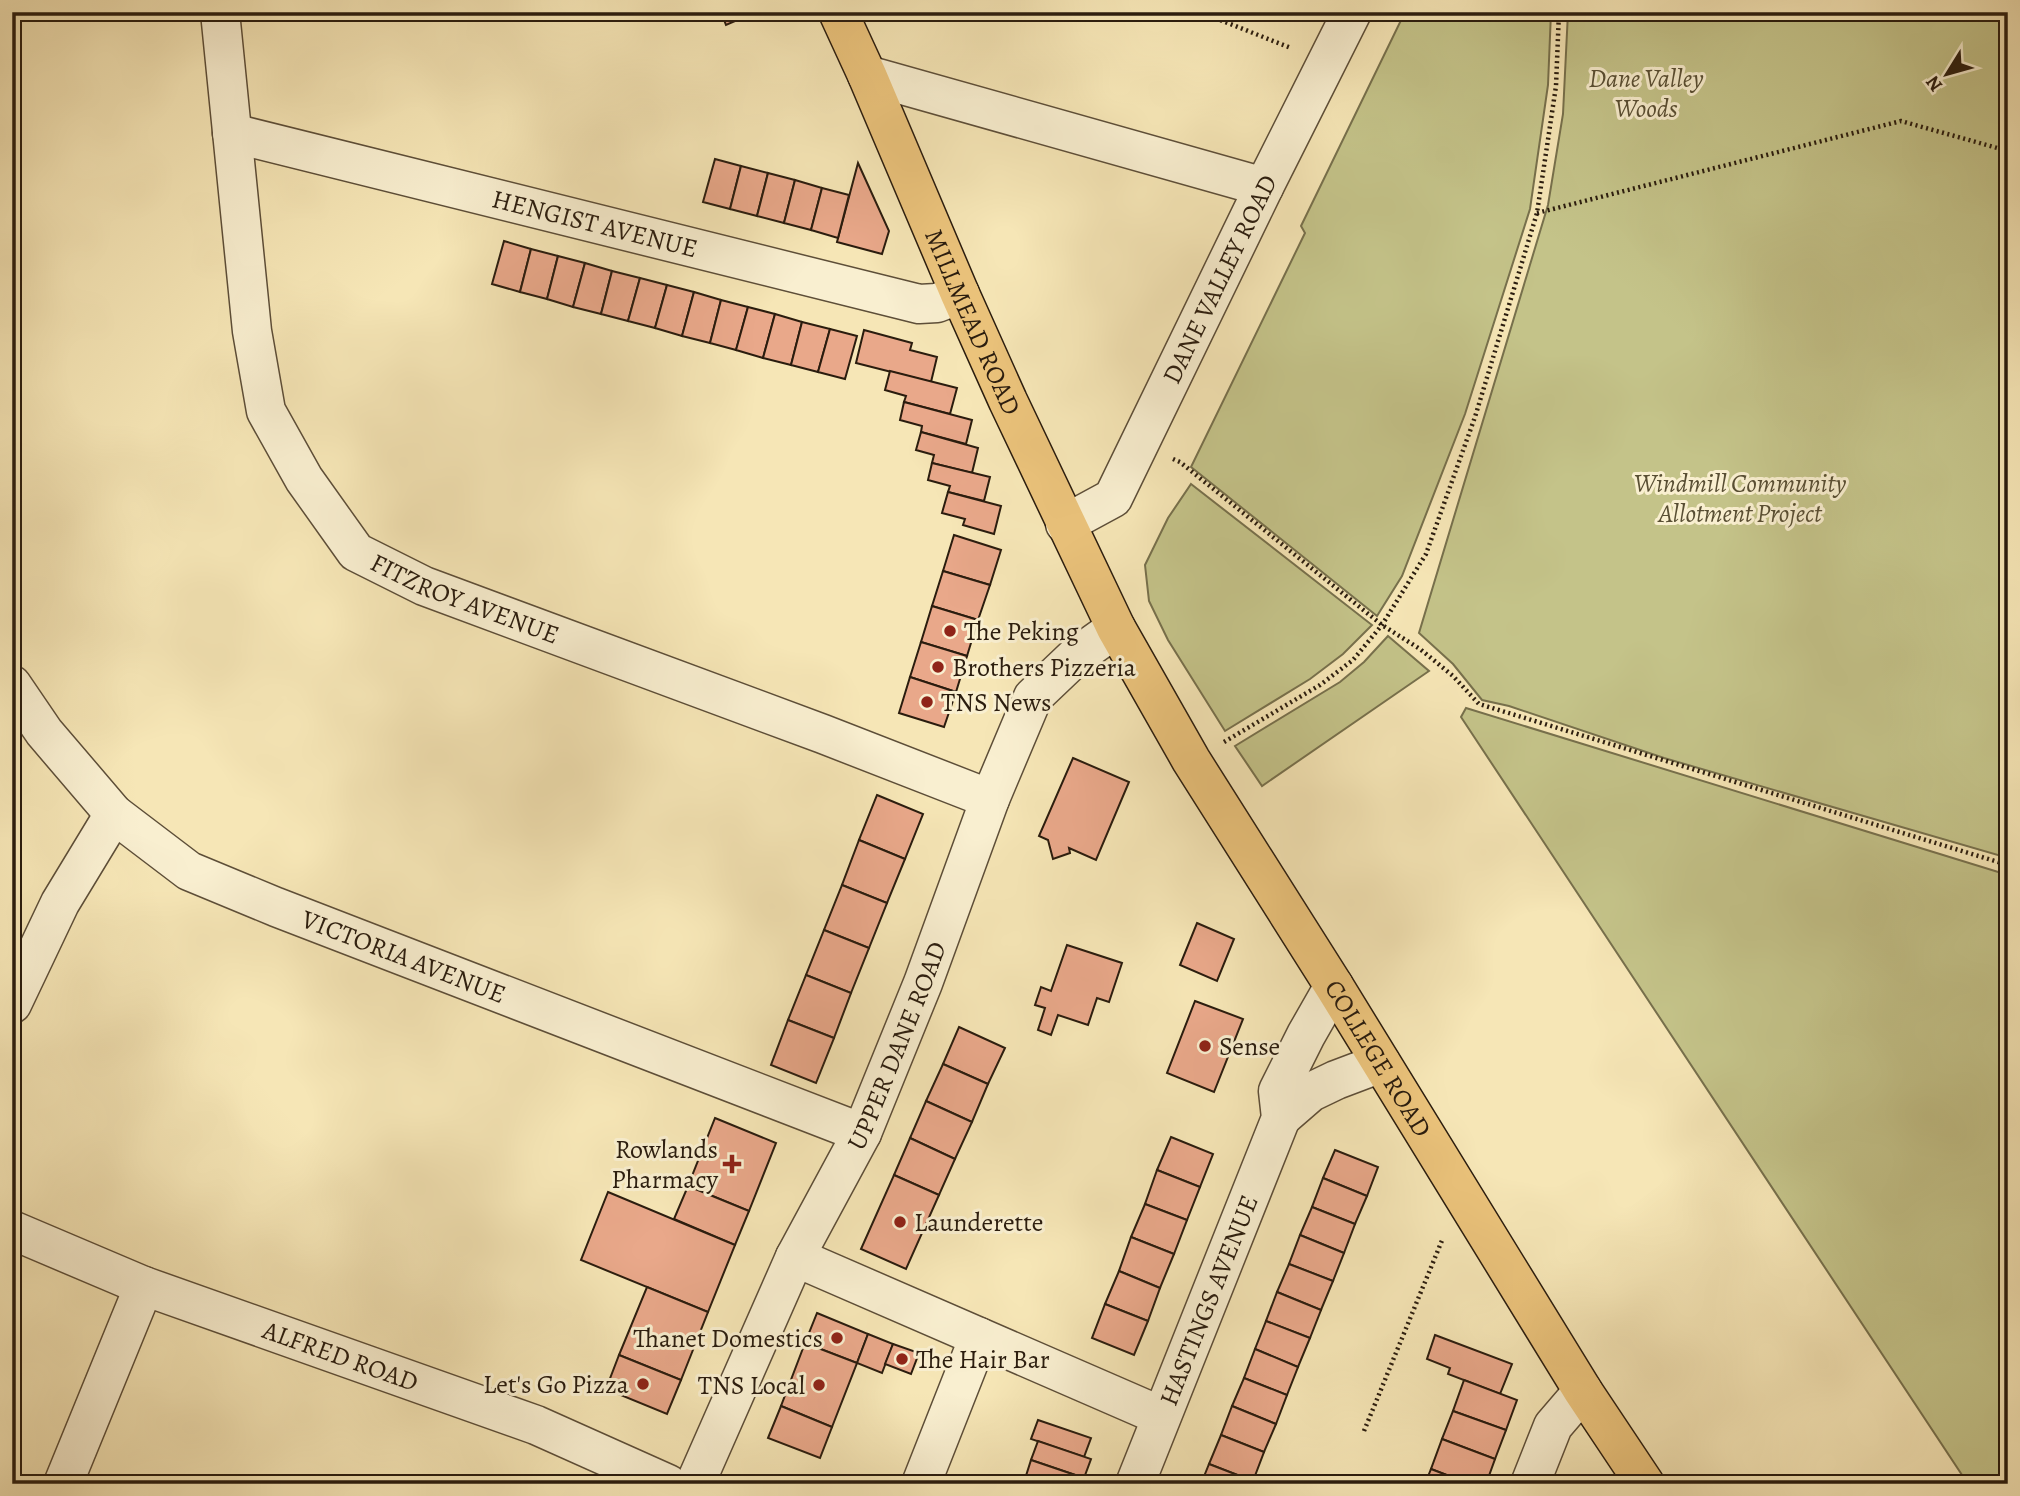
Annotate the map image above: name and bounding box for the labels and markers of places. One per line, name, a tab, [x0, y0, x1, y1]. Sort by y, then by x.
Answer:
place label: The Peking	[964, 614, 1079, 649]
marker: The Peking	[942, 623, 958, 639]
place label: Brothers Pizzeria	[952, 650, 1136, 685]
marker: Brothers Pizzeria	[930, 659, 946, 675]
place label: TNS News	[941, 685, 1051, 720]
marker: TNS News	[919, 694, 935, 710]
place label: Sense	[1219, 1029, 1280, 1064]
marker: Sense	[1197, 1038, 1213, 1054]
place label: Rowlands Pharmacy	[611, 1132, 718, 1197]
marker: Rowlands Pharmacy	[724, 1156, 740, 1172]
place label: Launderette	[914, 1205, 1043, 1240]
marker: Launderette	[892, 1214, 908, 1230]
place label: Thanet Domestics	[633, 1321, 823, 1356]
marker: Thanet Domestics	[829, 1330, 845, 1346]
place label: The Hair Bar	[916, 1342, 1050, 1377]
marker: The Hair Bar	[894, 1351, 910, 1367]
place label: Let's Go Pizza	[483, 1367, 629, 1402]
place label: TNS Local	[698, 1368, 805, 1403]
marker: Let's Go Pizza	[635, 1376, 651, 1392]
marker: TNS Local	[811, 1377, 827, 1393]

